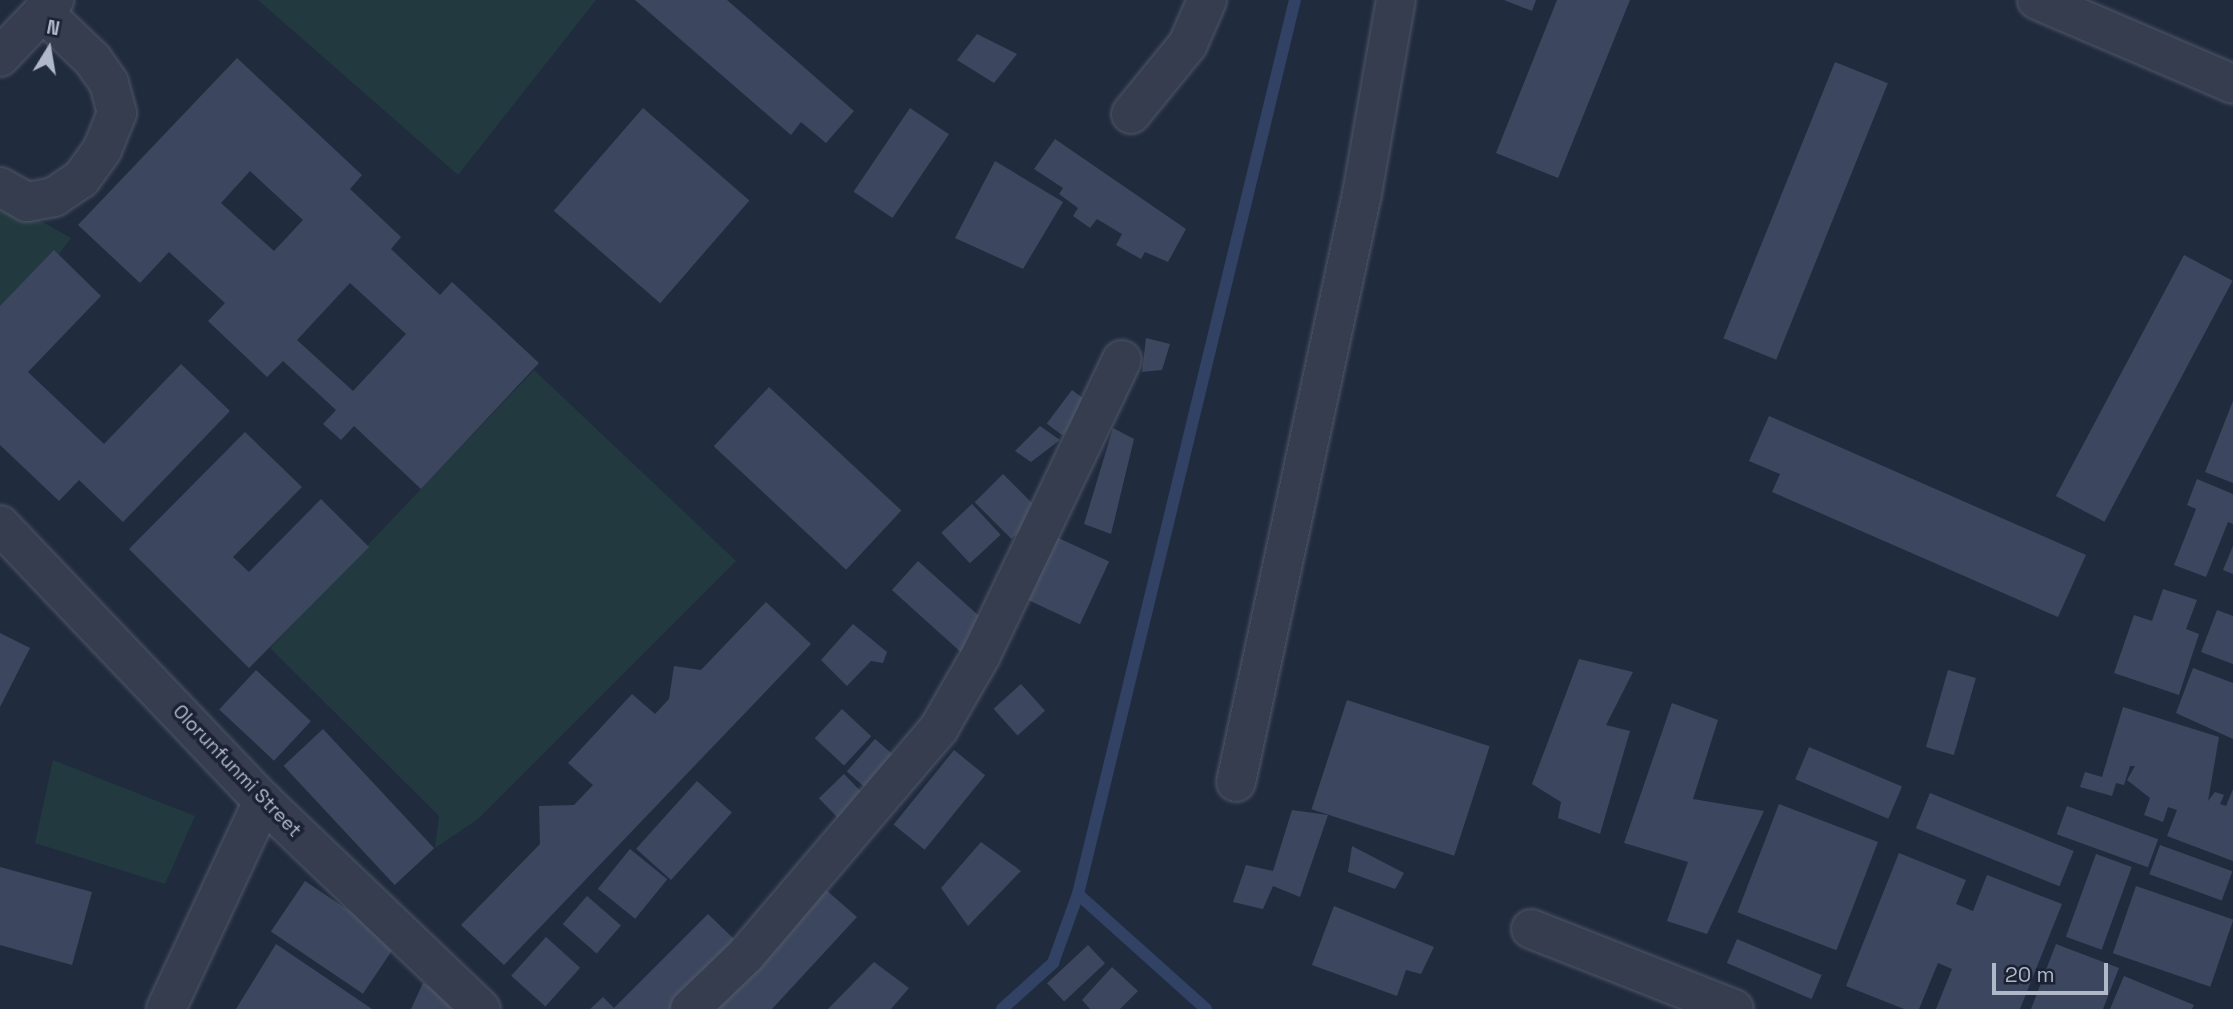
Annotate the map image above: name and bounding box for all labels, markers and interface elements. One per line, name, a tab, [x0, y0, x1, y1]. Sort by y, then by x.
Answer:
north arrow	[14, 14, 84, 84]
text: N	[44, 14, 62, 41]
street label: Olorunfunmi Street	[168, 700, 306, 842]
scale bar	[1995, 950, 2110, 994]
text: 20 m	[2005, 961, 2055, 988]

